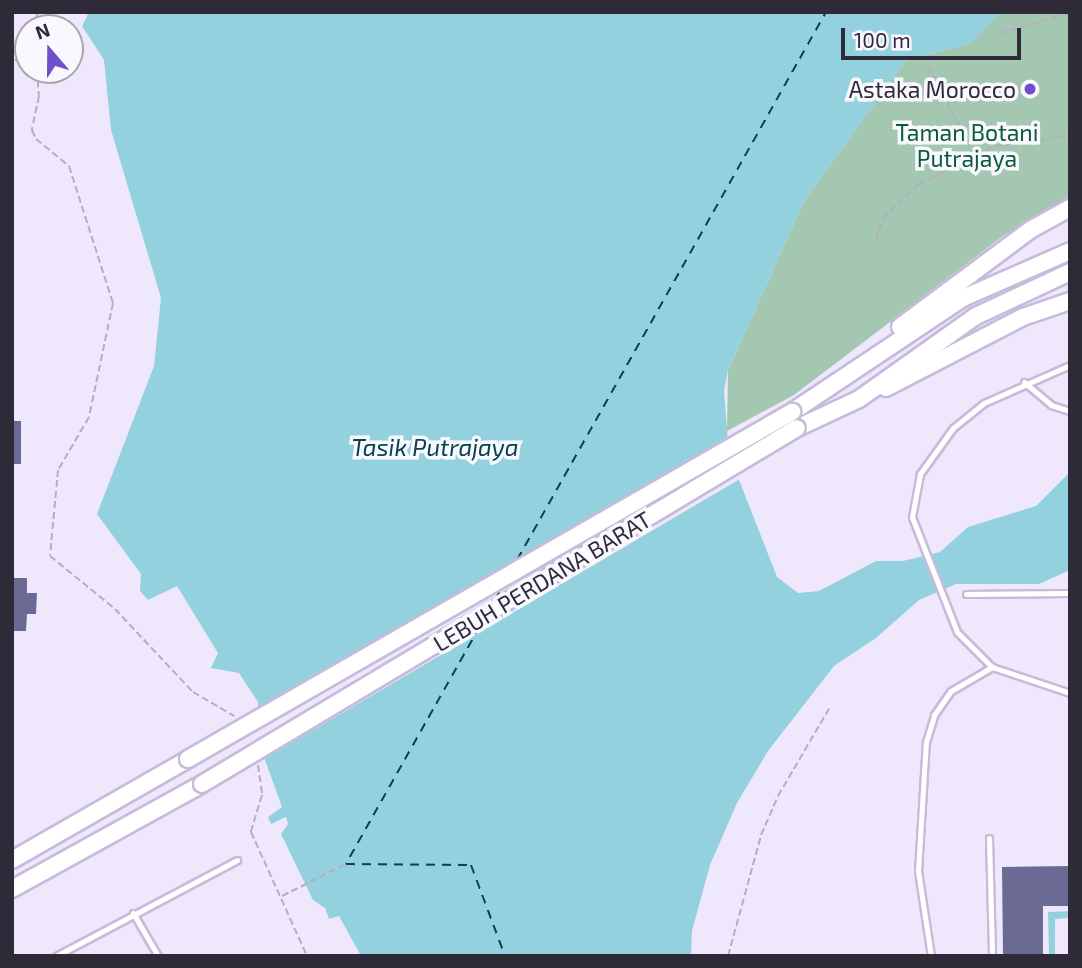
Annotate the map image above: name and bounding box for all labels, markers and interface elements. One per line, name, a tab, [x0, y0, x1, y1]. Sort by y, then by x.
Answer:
north arrow	[14, 14, 84, 84]
scale bar	[844, 14, 1024, 58]
text: N	[32, 18, 53, 44]
text: 100 m	[854, 27, 911, 52]
place label: Astaka Morocco	[849, 75, 1016, 103]
marker: Astaka Morocco	[1022, 81, 1038, 97]
park label: Taman Botani Putrajaya	[896, 118, 1038, 172]
water label: Tasik Putrajaya	[351, 433, 519, 461]
street label: LEBUH PERDANA BARAT	[428, 505, 656, 657]

